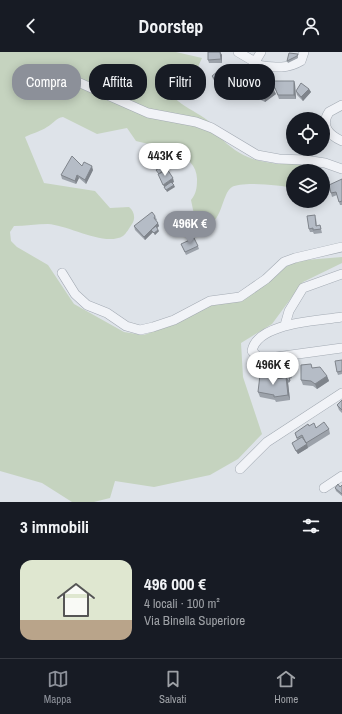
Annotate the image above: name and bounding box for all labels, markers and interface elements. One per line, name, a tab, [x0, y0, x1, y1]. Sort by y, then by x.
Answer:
text: Doorstep	[139, 14, 203, 39]
icon: back	[20, 15, 42, 37]
icon: person	[300, 15, 322, 37]
chip: Compra	[12, 64, 81, 100]
chip: Affitta	[89, 64, 147, 100]
chip: Filtri	[155, 64, 206, 100]
chip: Nuovo	[214, 64, 275, 100]
map controls	[286, 112, 330, 208]
button: locate	[286, 112, 330, 156]
pin: 443K €	[132, 143, 198, 177]
text: 443K €	[148, 147, 182, 164]
button: layers	[286, 164, 330, 208]
pin: 496K €	[157, 211, 223, 245]
text: 496K €	[173, 215, 207, 232]
pin: 496K €	[240, 352, 306, 386]
text: 496K €	[256, 356, 290, 373]
text: 3 immobili	[20, 515, 89, 538]
icon: filters	[300, 515, 322, 537]
text: 496 000 €	[144, 572, 206, 595]
icon: home	[52, 576, 100, 624]
text: 4 locali · 100 m²	[144, 595, 220, 612]
text: Via Binella Superiore	[144, 612, 245, 629]
tab: Mappa	[44, 668, 71, 706]
tab: Salvati	[159, 668, 187, 706]
tab: Home	[274, 668, 298, 706]

